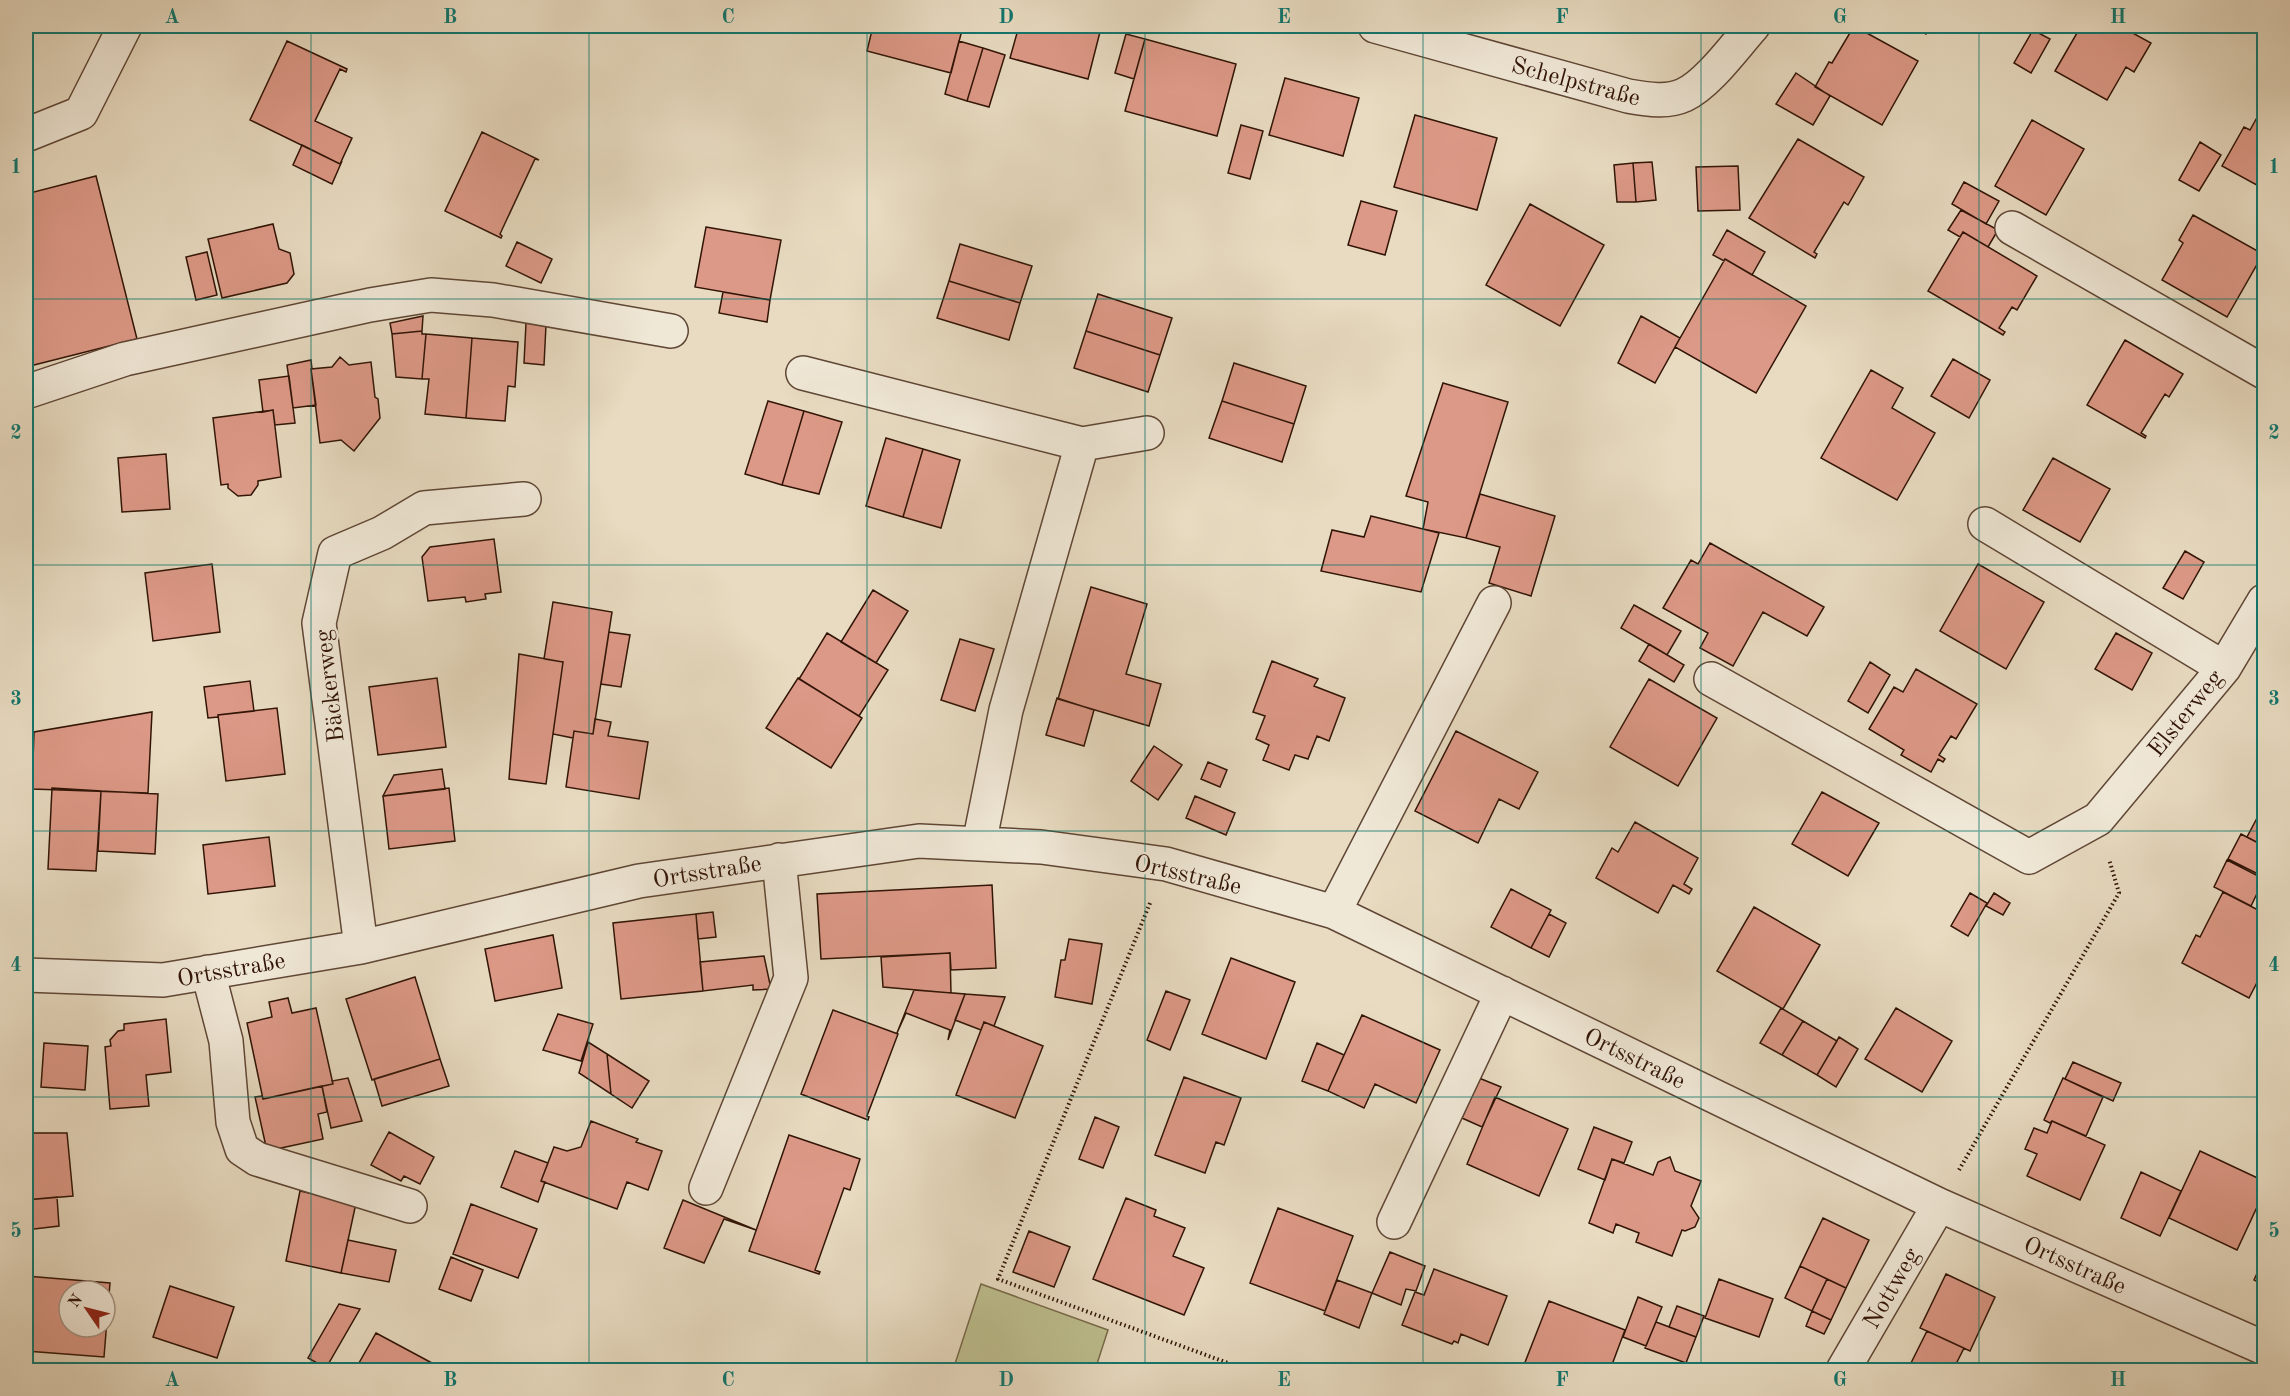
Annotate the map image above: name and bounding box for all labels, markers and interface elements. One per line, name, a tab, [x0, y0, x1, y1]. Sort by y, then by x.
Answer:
text: A	[164, 8, 180, 28]
text: B	[443, 8, 457, 28]
text: C	[721, 8, 735, 28]
text: D	[998, 8, 1014, 28]
text: E	[1277, 8, 1291, 28]
text: F	[1555, 8, 1569, 28]
text: G	[1833, 8, 1847, 28]
text: H	[2110, 8, 2126, 28]
street label: Schelpstraße	[1508, 54, 1643, 112]
text: 1	[10, 158, 22, 178]
text: 1	[2268, 158, 2280, 178]
text: 2	[10, 424, 22, 444]
text: 2	[2268, 424, 2280, 444]
street label: Bäckerweg	[312, 628, 350, 744]
street label: Elsterweg	[2144, 666, 2229, 762]
text: 3	[10, 690, 22, 710]
text: 3	[2268, 690, 2280, 710]
street label: Ortsstraße	[1131, 852, 1244, 900]
street label: Ortsstraße	[651, 853, 763, 893]
street label: Ortsstraße	[175, 950, 287, 992]
text: 4	[10, 956, 22, 976]
text: 4	[2268, 956, 2280, 976]
street label: Ortsstraße	[1580, 1025, 1689, 1095]
text: 5	[10, 1221, 22, 1242]
text: 5	[2268, 1221, 2280, 1242]
street label: Ortsstraße	[2019, 1234, 2129, 1300]
street label: Nottweg	[1860, 1245, 1925, 1333]
north arrow	[57, 1279, 117, 1339]
text: N	[66, 1291, 87, 1311]
text: A	[164, 1371, 180, 1391]
text: B	[443, 1371, 457, 1391]
text: C	[721, 1371, 735, 1391]
text: D	[998, 1371, 1014, 1391]
text: E	[1277, 1371, 1291, 1391]
text: F	[1555, 1371, 1569, 1391]
text: G	[1833, 1371, 1847, 1391]
text: H	[2110, 1371, 2126, 1391]

